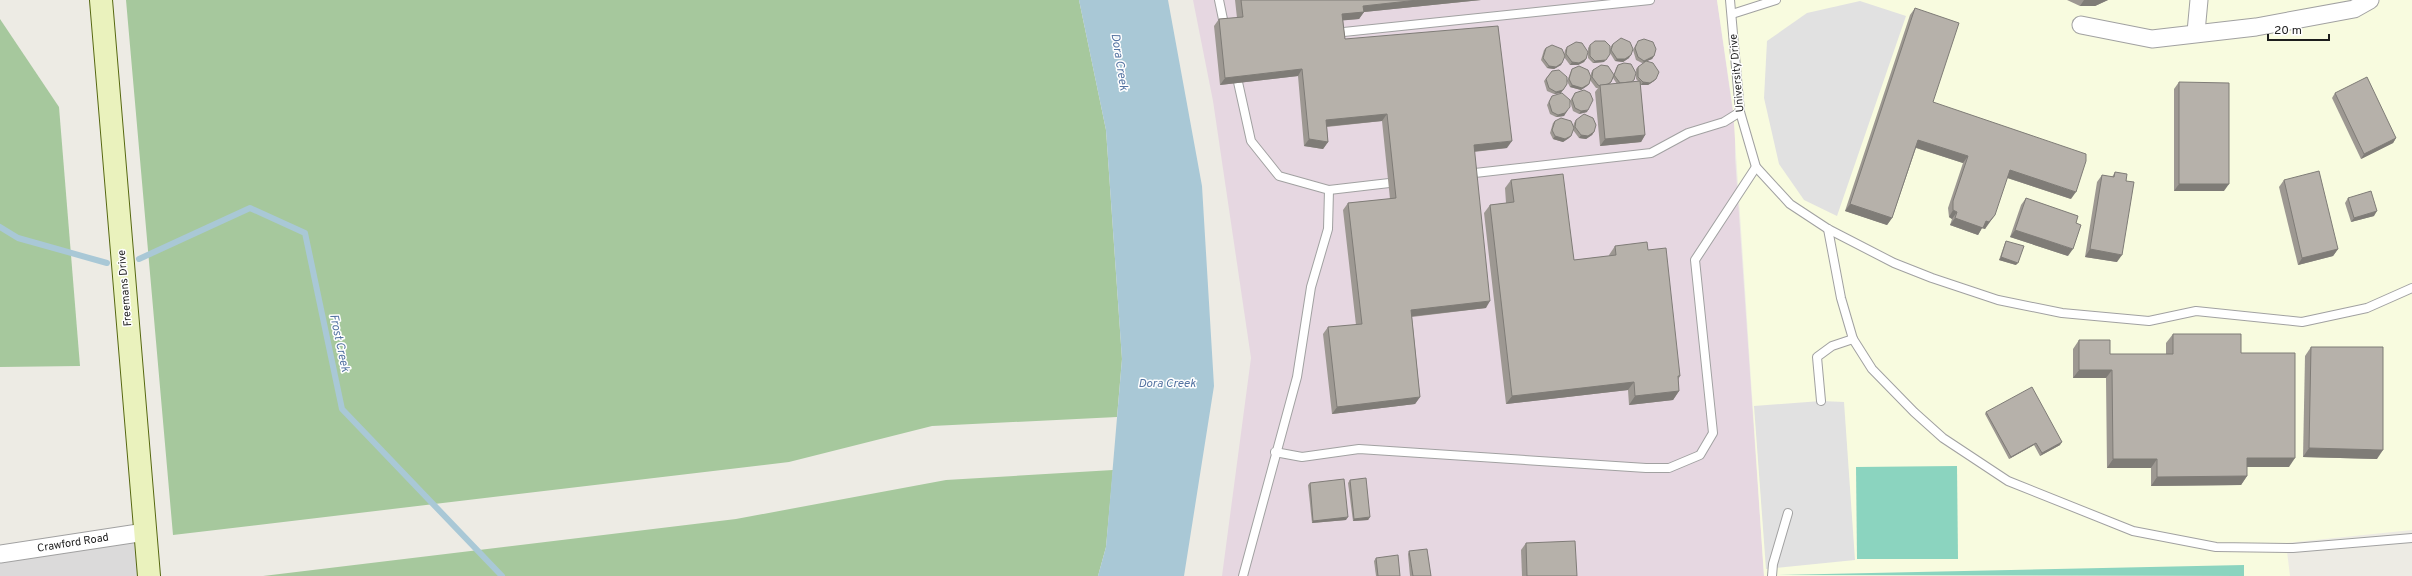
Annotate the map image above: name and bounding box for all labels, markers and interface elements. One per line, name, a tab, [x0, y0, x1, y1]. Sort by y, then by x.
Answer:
scale bar	[2268, 16, 2329, 42]
text: 20 m	[2274, 23, 2302, 39]
water label: Dora Creek	[1107, 32, 1132, 93]
street label: University Drive	[1727, 33, 1747, 113]
street label: Freemans Drive	[115, 249, 135, 327]
water label: Frost Creek	[325, 313, 353, 374]
water label: Dora Creek	[1138, 376, 1197, 392]
street label: Crawford Road	[36, 530, 110, 556]

